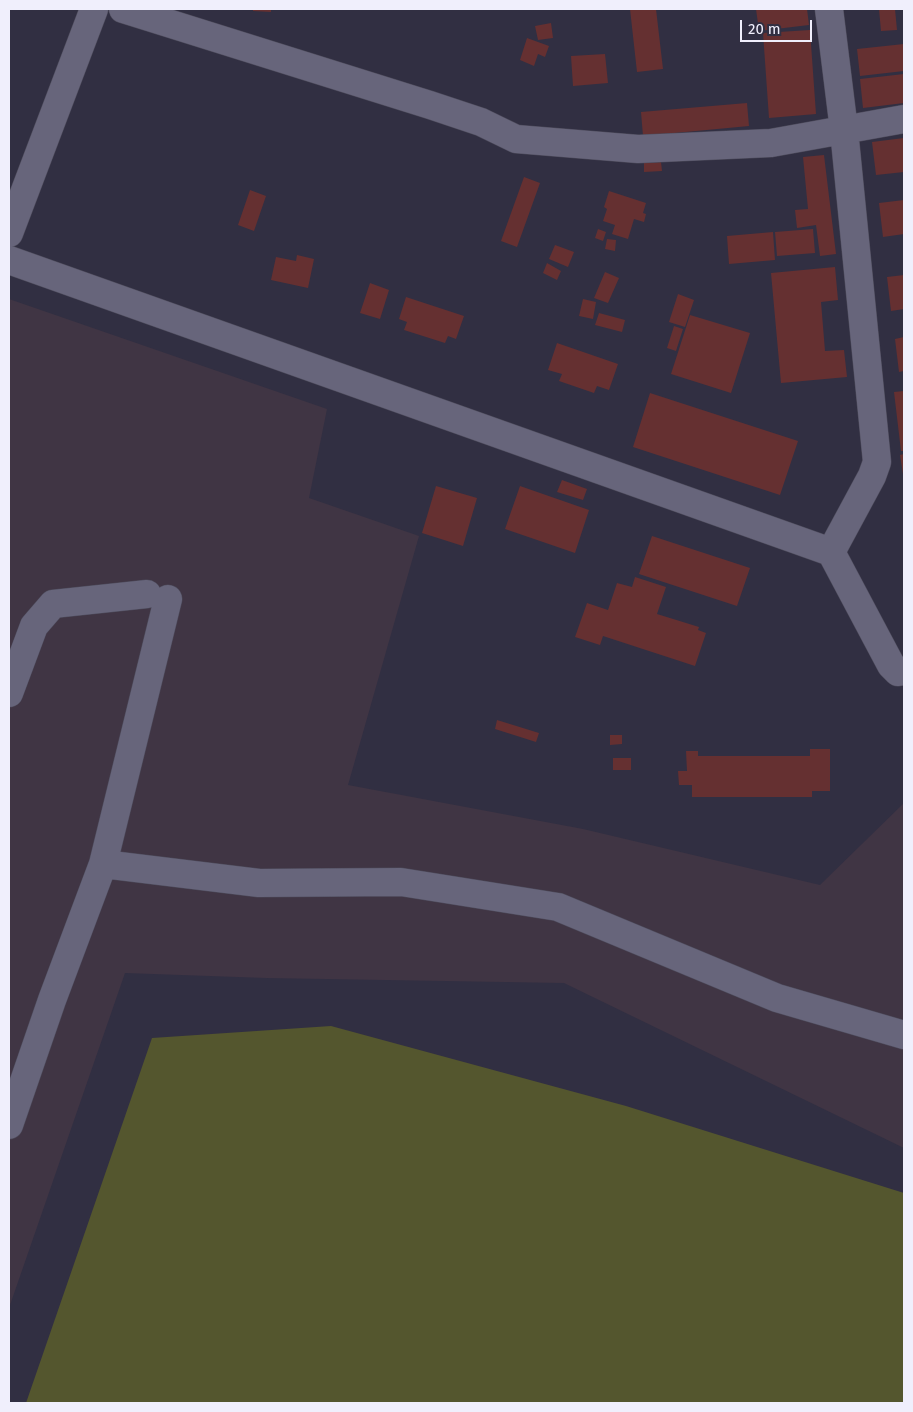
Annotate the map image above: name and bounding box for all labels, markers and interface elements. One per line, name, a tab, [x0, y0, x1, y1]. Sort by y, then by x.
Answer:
scale bar	[743, 10, 816, 42]
text: 20 m	[748, 20, 781, 38]

